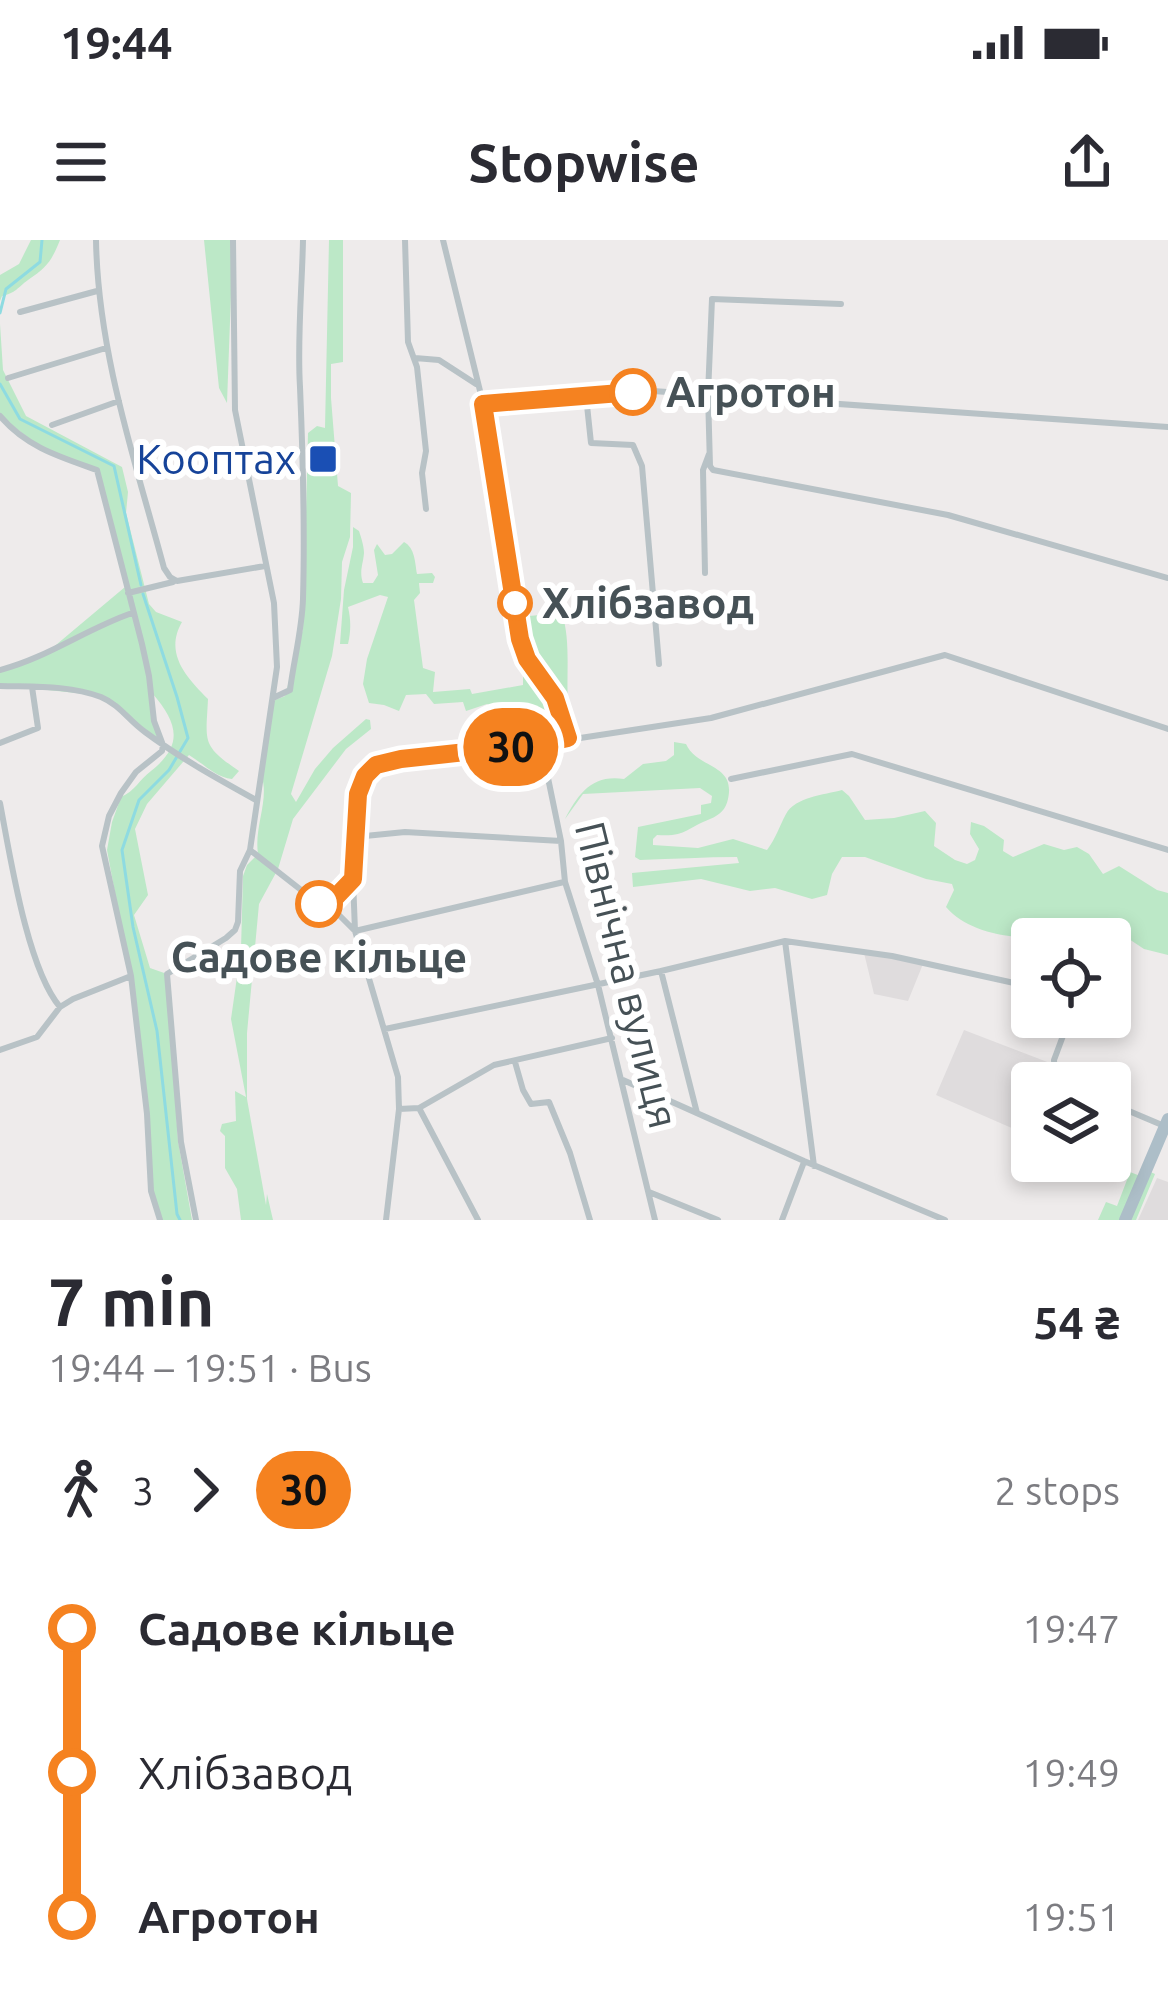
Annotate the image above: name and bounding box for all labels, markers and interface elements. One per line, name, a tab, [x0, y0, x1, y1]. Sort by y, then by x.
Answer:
text: 19:44	[60, 17, 173, 68]
icon: menu	[48, 129, 114, 195]
icon: share	[1054, 129, 1120, 195]
text: Stopwise	[468, 132, 700, 192]
place label: Агротон	[666, 368, 836, 415]
marker: Агротон	[611, 370, 655, 414]
place label: Кооптах	[136, 435, 296, 482]
marker: Кооптах	[307, 443, 339, 475]
place label: Хлібзавод	[542, 579, 754, 626]
marker: Хлібзавод	[499, 587, 531, 619]
line badge: 30	[457, 708, 565, 786]
text: 30	[487, 723, 535, 770]
street label: Північна вулиця	[567, 817, 688, 1133]
marker: Садове кільце	[297, 882, 341, 926]
map controls	[1011, 918, 1131, 1182]
button: locate	[1011, 918, 1131, 1038]
place label: Садове кільце	[171, 933, 467, 980]
button: layers	[1011, 1062, 1131, 1182]
text: 7 min	[48, 1264, 215, 1338]
text: 54 ₴	[1033, 1297, 1120, 1348]
text: 19:44 – 19:51 · Bus	[48, 1346, 372, 1389]
icon: walk	[48, 1457, 114, 1523]
icon: forward	[172, 1457, 238, 1523]
text: 30	[280, 1466, 327, 1513]
text: 3	[132, 1469, 154, 1512]
text: 2 stops	[994, 1469, 1120, 1512]
text: Садове кільце	[138, 1603, 456, 1654]
text: 19:47	[1022, 1607, 1120, 1650]
text: Хлібзавод	[138, 1747, 352, 1798]
text: 19:49	[1022, 1751, 1120, 1794]
text: Агротон	[138, 1891, 320, 1942]
text: 19:51	[1022, 1895, 1120, 1938]

